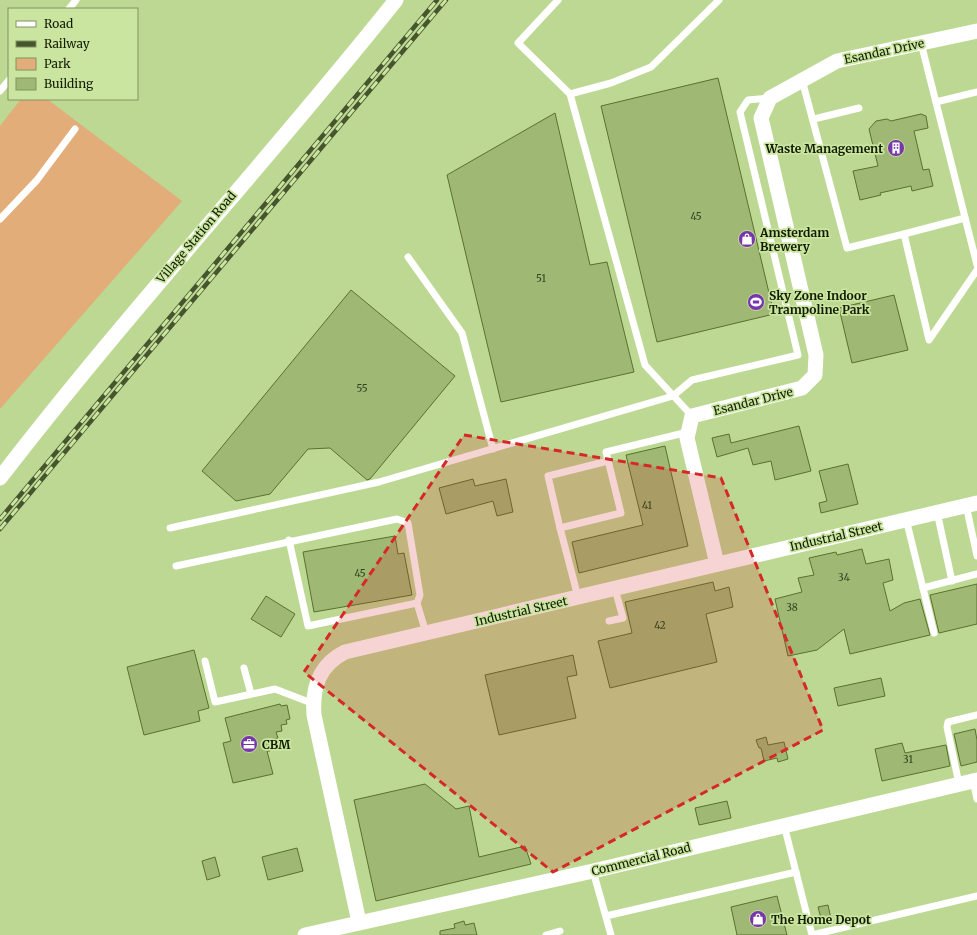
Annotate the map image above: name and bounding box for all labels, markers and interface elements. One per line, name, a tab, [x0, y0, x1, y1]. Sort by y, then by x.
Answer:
legend	[8, 8, 138, 100]
text: Road	[44, 16, 73, 31]
street label: Esandar Drive	[843, 35, 925, 67]
text: Railway	[44, 36, 90, 51]
text: Park	[44, 56, 71, 71]
text: Building	[44, 76, 94, 91]
building icon: Waste Management	[886, 138, 906, 158]
place label: Waste Management	[765, 141, 883, 156]
street label: Village Station Road	[152, 188, 239, 287]
house number: 45	[690, 210, 702, 223]
place label: Amsterdam Brewery	[759, 225, 829, 254]
shop icon: Amsterdam Brewery	[737, 229, 757, 249]
house number: 51	[536, 272, 546, 285]
place label: Sky Zone Indoor Trampoline Park	[769, 288, 870, 317]
sports icon: Sky Zone Indoor Trampoline Park	[746, 292, 766, 312]
house number: 55	[356, 382, 368, 395]
street label: Esandar Drive	[712, 384, 794, 418]
house number: 41	[642, 499, 652, 512]
street label: Industrial Street	[788, 518, 884, 554]
house number: 45	[354, 567, 366, 580]
house number: 34	[838, 571, 850, 584]
street label: Industrial Street	[473, 593, 569, 629]
house number: 38	[786, 601, 798, 614]
house number: 42	[654, 619, 666, 632]
office icon: CBM	[239, 734, 259, 754]
place label: CBM	[262, 737, 291, 752]
house number: 31	[903, 753, 913, 766]
street label: Commercial Road	[590, 839, 692, 879]
shop icon: The Home Depot	[748, 909, 768, 929]
place label: The Home Depot	[771, 912, 871, 927]

